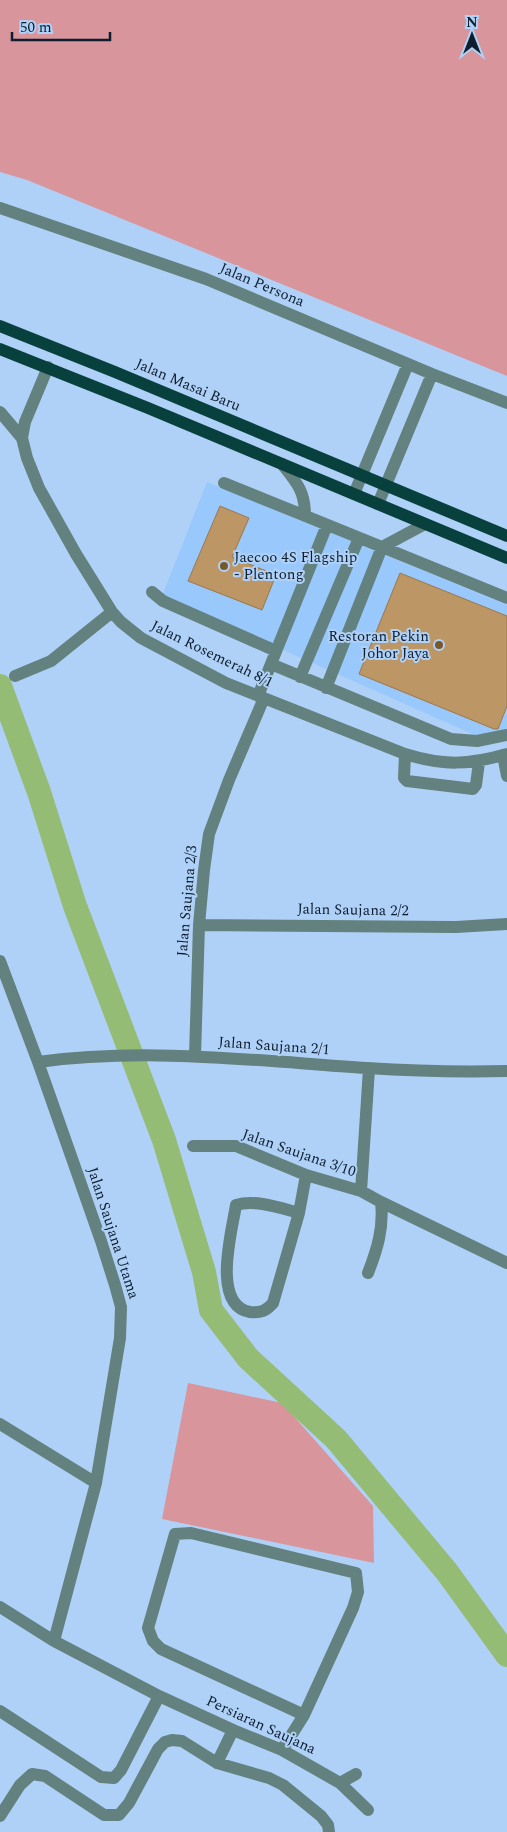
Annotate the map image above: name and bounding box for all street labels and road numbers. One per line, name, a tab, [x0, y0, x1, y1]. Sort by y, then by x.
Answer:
street label: Jalan Persona	[216, 257, 308, 313]
street label: Jalan Masai Baru	[132, 352, 244, 418]
street label: Jalan Rosemerah 8/1	[147, 614, 277, 694]
street label: Jalan Saujana 2/3	[171, 844, 203, 958]
street label: Jalan Saujana 2/2	[297, 898, 409, 922]
street label: Jalan Saujana 2/1	[218, 1031, 330, 1061]
street label: Jalan Saujana 3/10	[239, 1123, 359, 1183]
street label: Jalan Saujana Utama	[81, 1164, 145, 1303]
street label: Persiaran Saujana	[202, 1689, 320, 1761]

